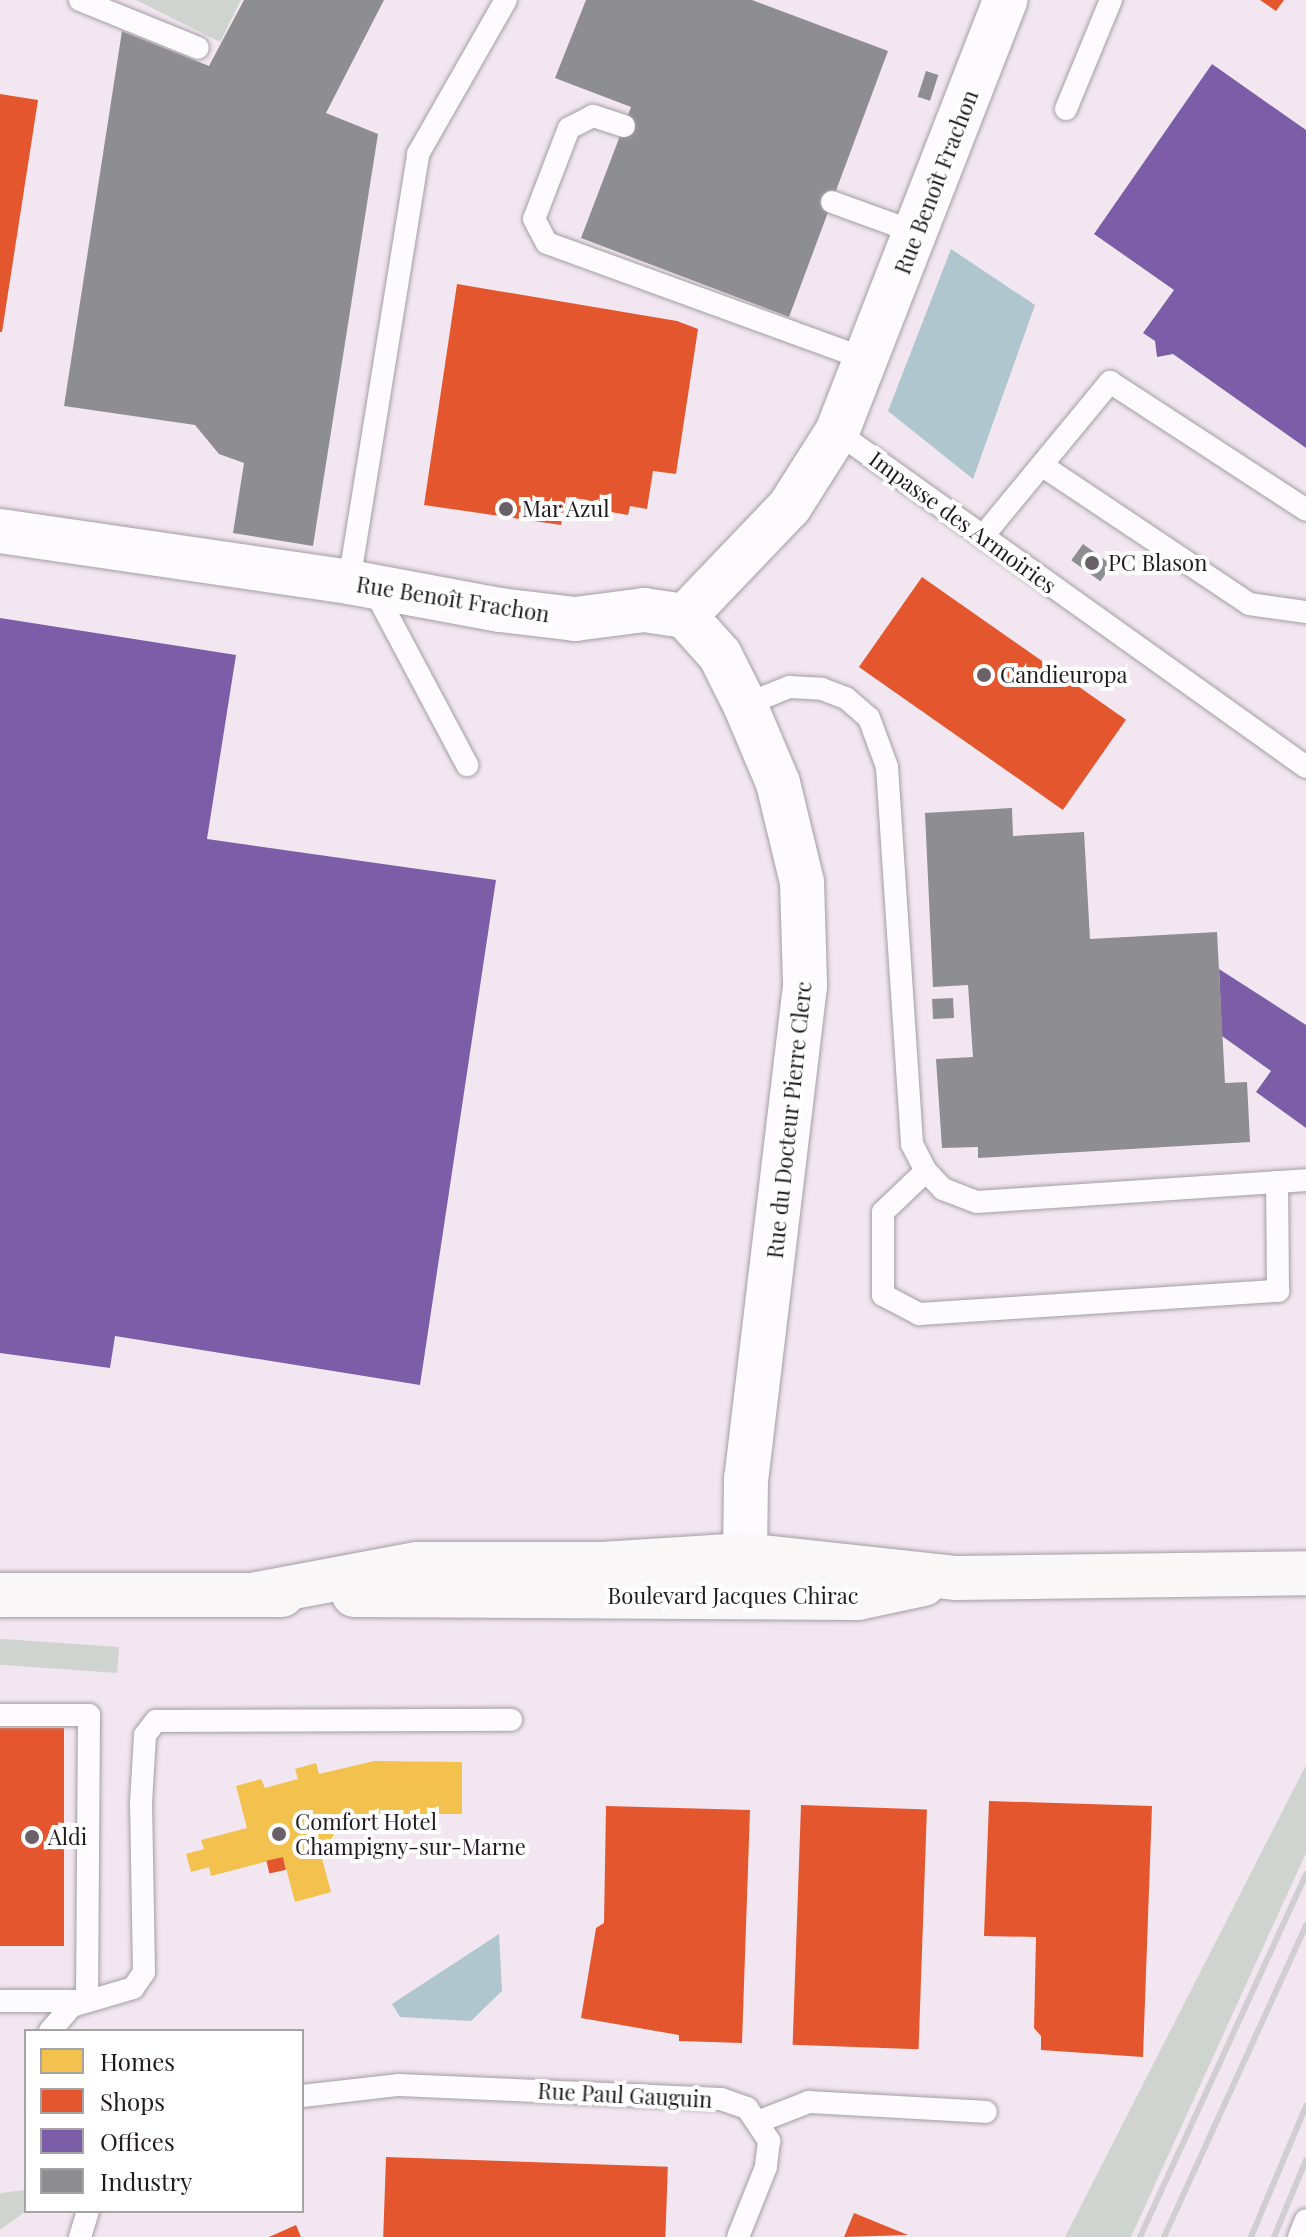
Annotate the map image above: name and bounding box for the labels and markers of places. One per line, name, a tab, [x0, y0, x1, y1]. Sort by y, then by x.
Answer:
place label: Mar Azul	[522, 496, 611, 522]
marker: Mar Azul	[497, 500, 515, 518]
place label: PC Blason	[1108, 550, 1207, 576]
marker: PC Blason	[1083, 554, 1101, 572]
place label: Candieuropa	[1000, 662, 1128, 688]
marker: Candieuropa	[975, 666, 993, 684]
place label: Comfort Hotel Champigny-sur-Marne	[295, 1808, 526, 1860]
place label: Aldi	[48, 1824, 87, 1850]
marker: Comfort Hotel Champigny-sur-Marne	[270, 1825, 288, 1843]
marker: Aldi	[23, 1828, 41, 1846]

